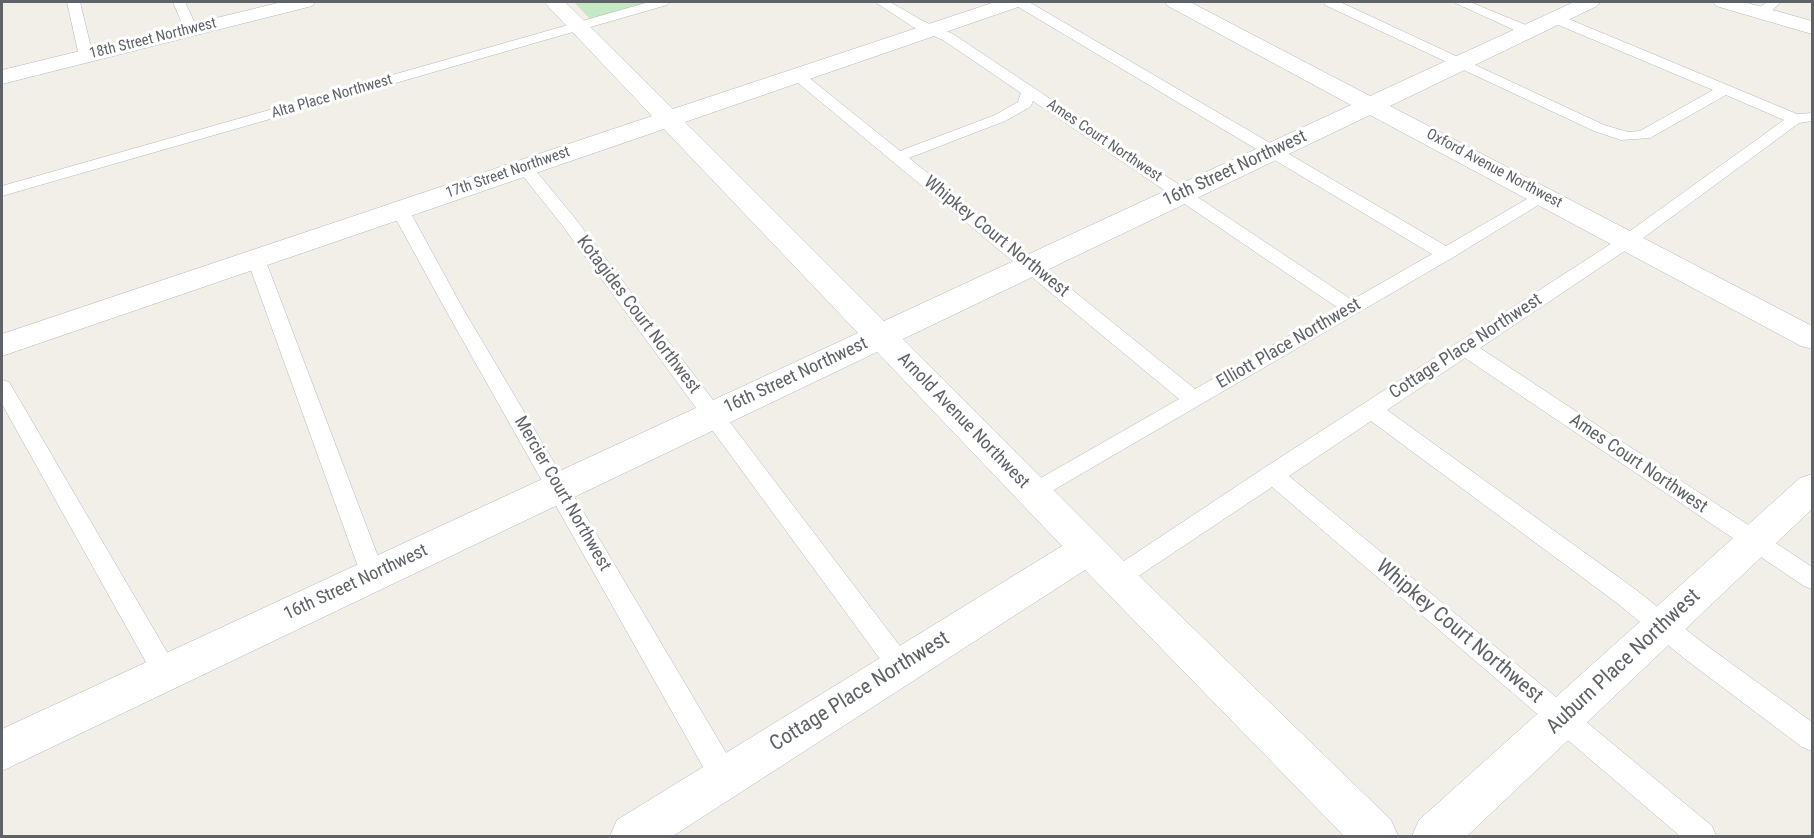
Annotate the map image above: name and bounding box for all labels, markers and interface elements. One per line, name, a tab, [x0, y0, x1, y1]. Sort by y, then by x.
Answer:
street label: 18th Street Northwest	[88, 15, 218, 63]
street label: Alta Place Northwest	[269, 71, 395, 123]
street label: Ames Court Northwest	[1043, 96, 1165, 186]
street label: 16th Street Northwest	[1160, 126, 1310, 212]
street label: Oxford Avenue Northwest	[1423, 126, 1565, 212]
street label: 17th Street Northwest	[444, 143, 572, 203]
street label: Whipkey Court Northwest	[919, 172, 1073, 302]
street label: Kotagides Court Northwest	[571, 232, 705, 398]
street label: Cottage Place Northwest	[1386, 290, 1546, 404]
street label: Elliott Place Northwest	[1213, 294, 1365, 394]
street label: 16th Street Northwest	[721, 333, 871, 419]
street label: Arnold Avenue Northwest	[893, 349, 1033, 493]
street label: Ames Court Northwest	[1565, 410, 1711, 518]
street label: Mercier Court Northwest	[509, 413, 615, 575]
street label: 16th Street Northwest	[281, 540, 431, 626]
street label: Whipkey Court Northwest	[1370, 555, 1548, 709]
street label: Auburn Place Northwest	[1542, 584, 1706, 740]
street label: Cottage Place Northwest	[766, 626, 954, 758]

